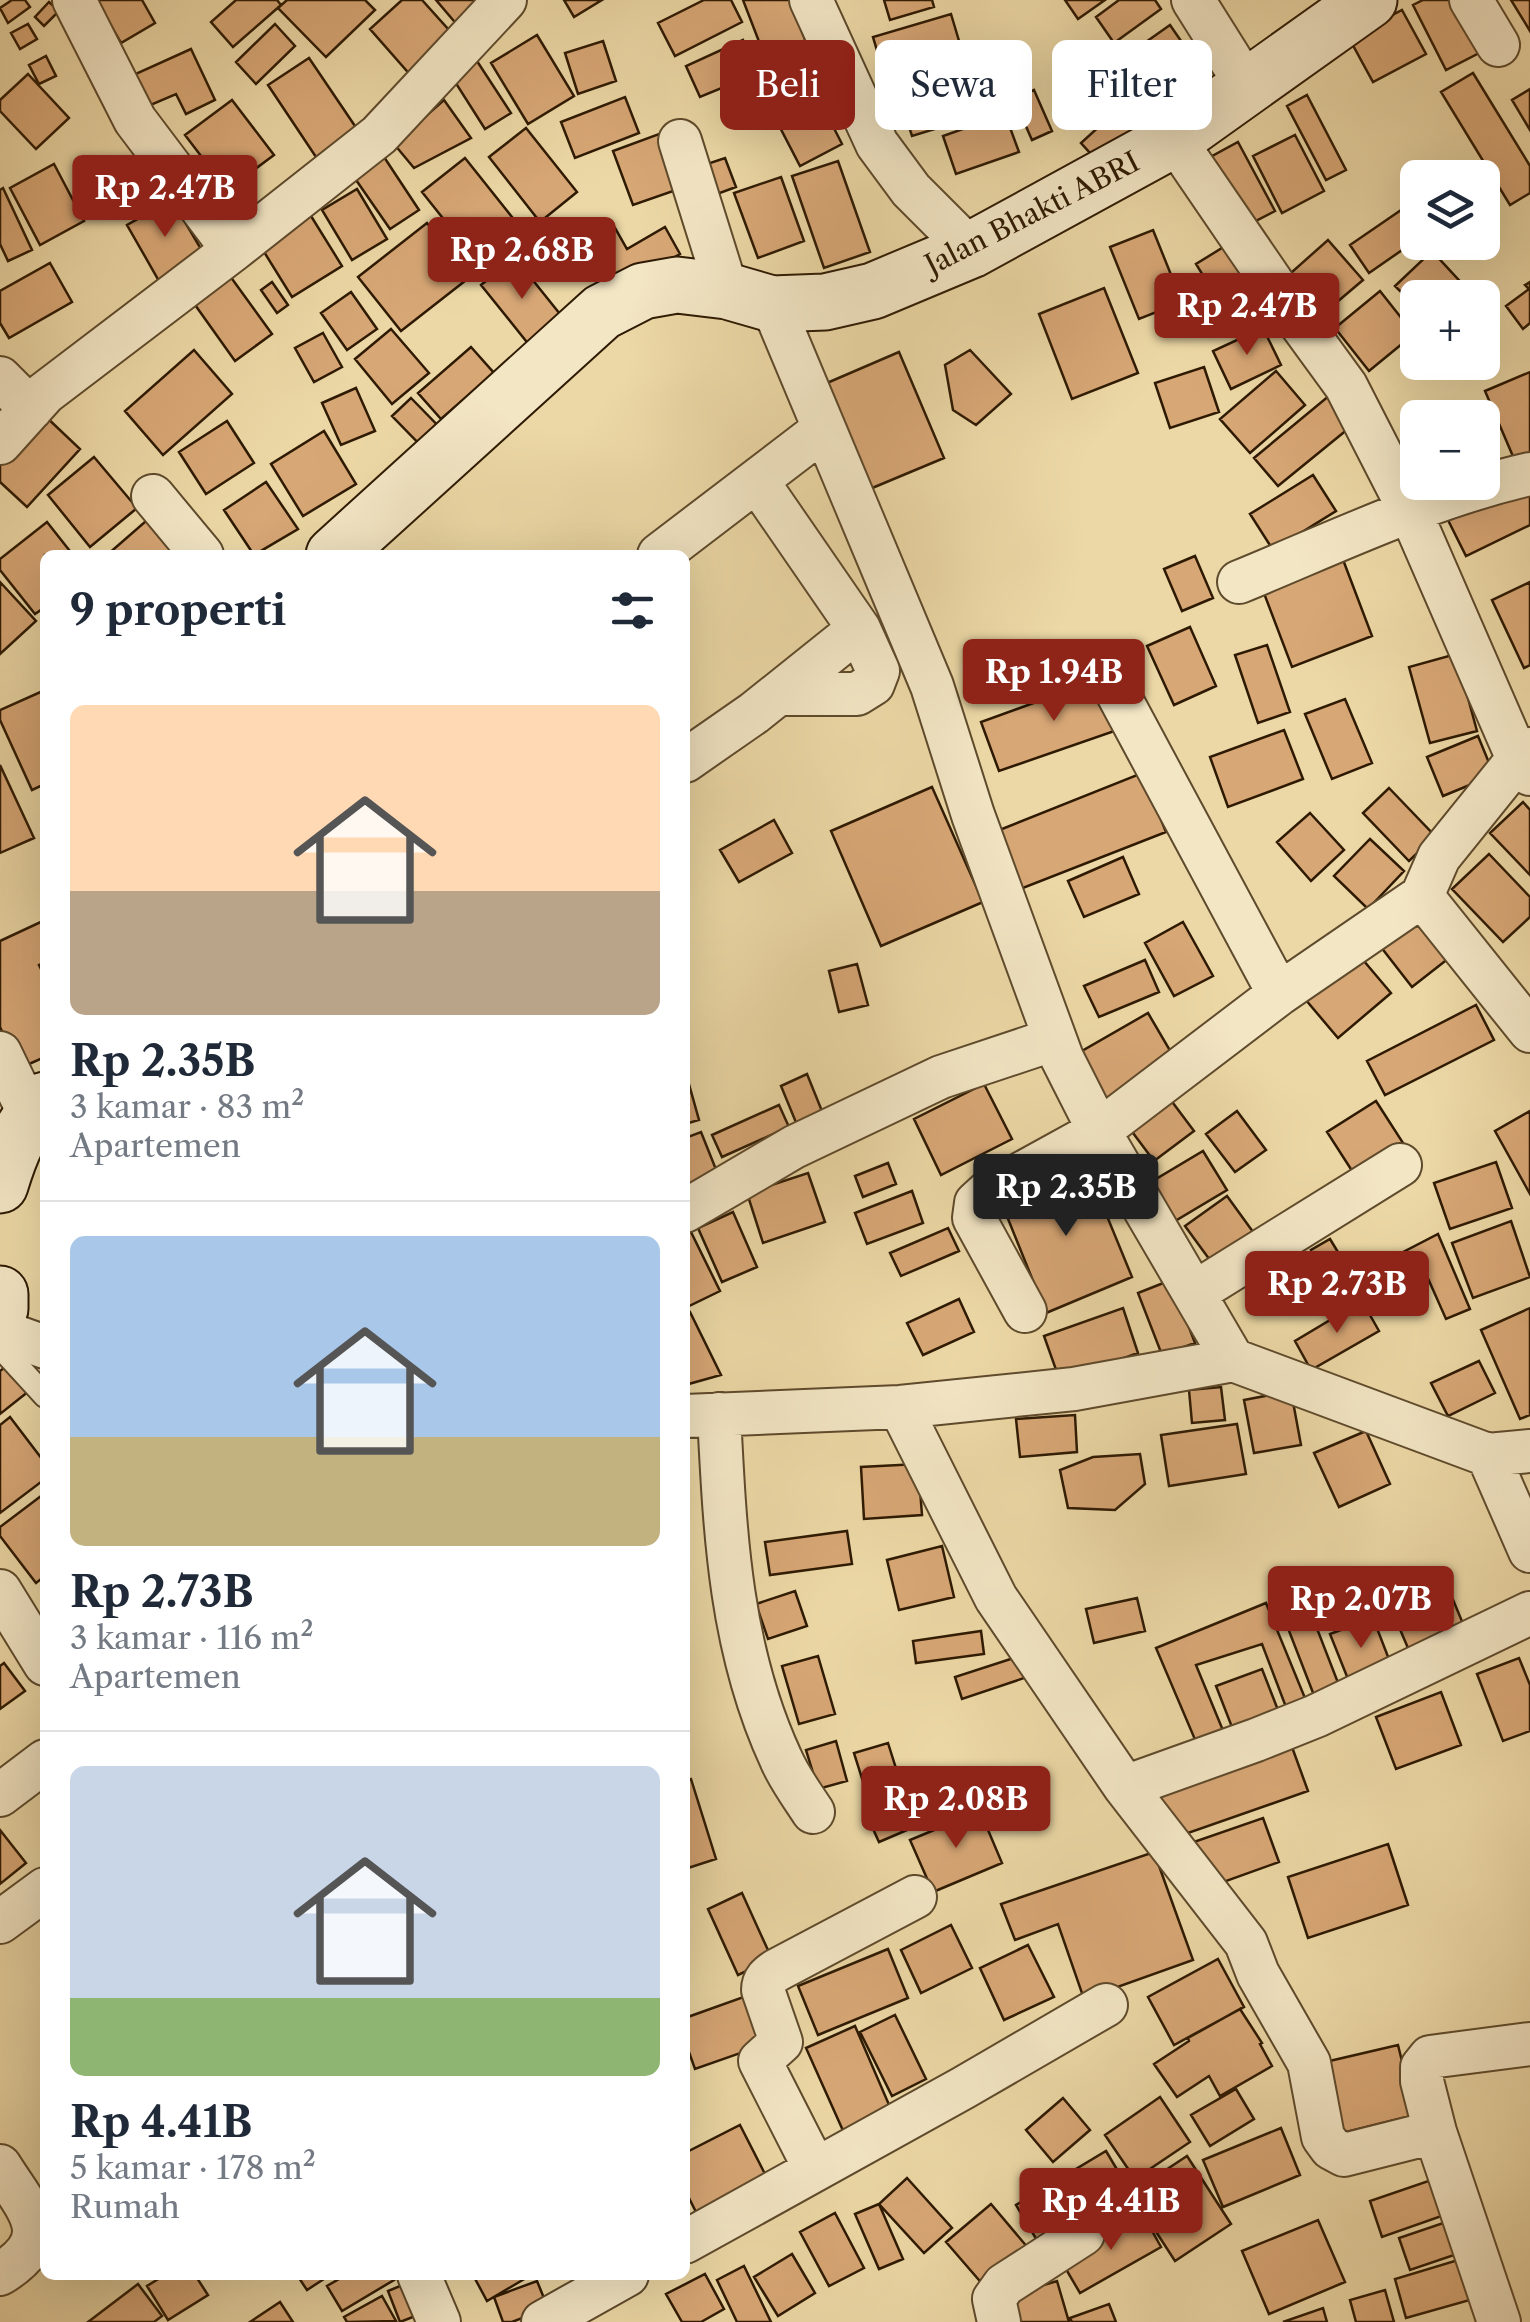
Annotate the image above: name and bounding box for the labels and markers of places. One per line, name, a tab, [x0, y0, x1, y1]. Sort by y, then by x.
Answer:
pin: Rp 2.47B	[62, 155, 268, 240]
pin: Rp 2.68B	[419, 217, 625, 302]
pin: Rp 2.47B	[1144, 273, 1350, 358]
pin: Rp 1.94B	[951, 639, 1157, 724]
pin: Rp 2.35B	[963, 1154, 1169, 1239]
pin: Rp 2.73B	[1234, 1251, 1440, 1336]
pin: Rp 2.07B	[1258, 1566, 1464, 1651]
pin: Rp 2.08B	[853, 1766, 1059, 1851]
pin: Rp 4.41B	[1008, 2168, 1214, 2253]

